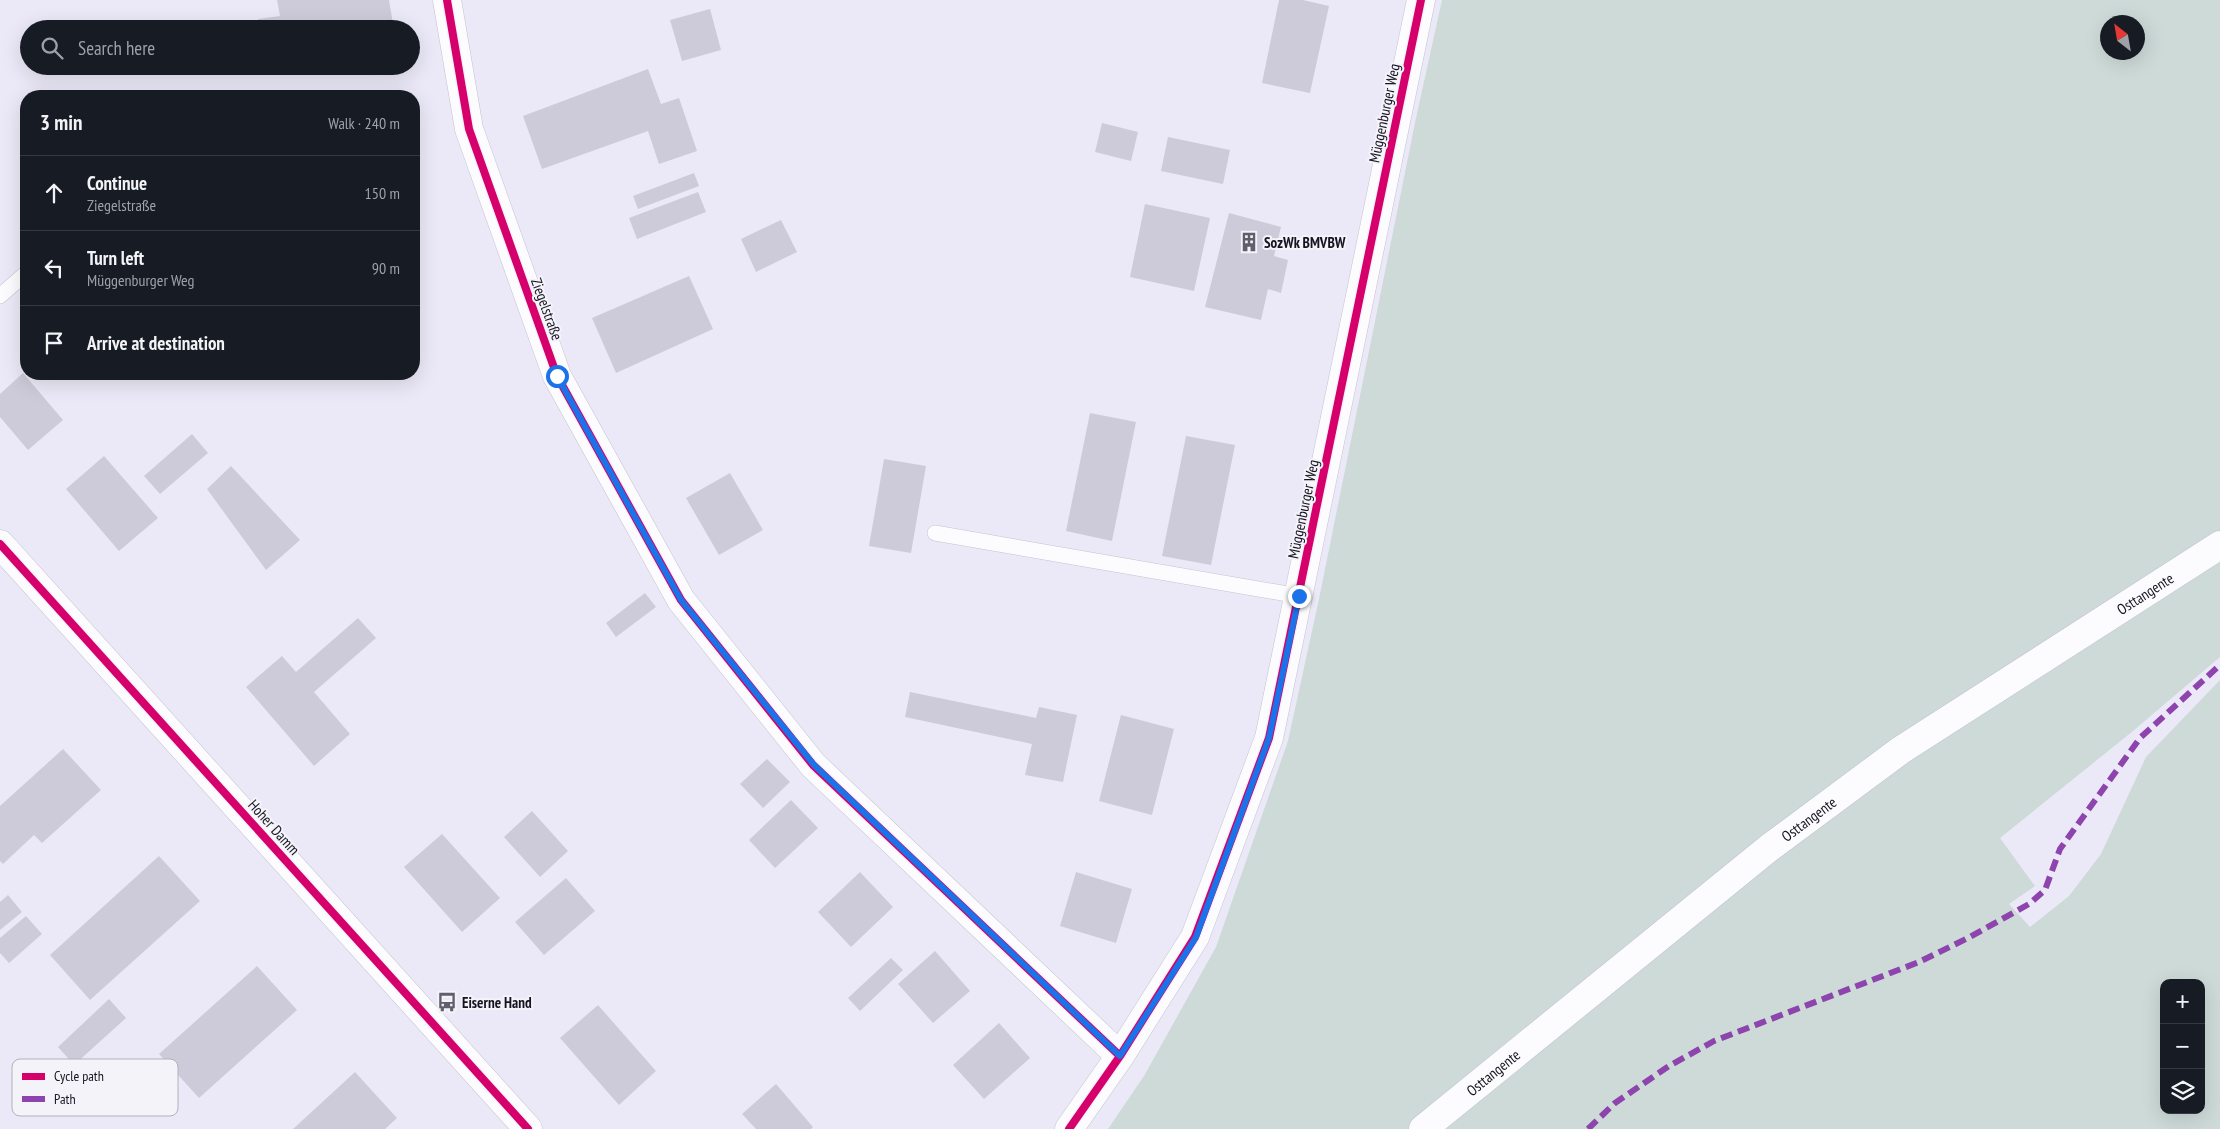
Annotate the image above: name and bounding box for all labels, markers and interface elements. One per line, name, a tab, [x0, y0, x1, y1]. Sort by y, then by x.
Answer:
north arrow	[2100, 15, 2145, 60]
search box	[20, 20, 420, 75]
icon: search	[38, 34, 66, 62]
text: Search here	[78, 36, 155, 60]
street label: Müggenburger Weg	[1364, 62, 1404, 164]
text: 3 min	[40, 109, 82, 136]
text: Walk · 240 m	[328, 113, 400, 133]
text: Continue	[87, 171, 147, 195]
icon: ahead	[40, 179, 68, 207]
text: 150 m	[365, 183, 400, 203]
text: Ziegelstraße	[87, 195, 156, 215]
building icon: SozWk BMVBW	[1238, 231, 1260, 253]
place label: SozWk BMVBW	[1264, 233, 1346, 252]
text: Turn left	[87, 246, 144, 270]
icon: left	[40, 254, 68, 282]
text: 90 m	[372, 258, 400, 278]
text: Müggenburger Weg	[87, 270, 194, 290]
street label: Ziegelstraße	[527, 275, 567, 343]
icon: arrive	[40, 329, 68, 357]
text: Arrive at destination	[87, 331, 225, 355]
route start	[546, 365, 569, 388]
street label: Müggenburger Weg	[1283, 458, 1323, 560]
street label: Osttangente	[2113, 568, 2177, 619]
route end	[1288, 585, 1311, 608]
street label: Osttangente	[1777, 792, 1840, 845]
street label: Hoher Damm	[244, 795, 304, 859]
map controls	[2160, 979, 2205, 1114]
button: +	[2160, 979, 2205, 1024]
bus stop icon: Eiserne Hand	[436, 991, 458, 1013]
place label: Eiserne Hand	[462, 993, 532, 1012]
button: −	[2160, 1024, 2205, 1069]
street label: Osttangente	[1462, 1045, 1524, 1100]
legend	[12, 1059, 178, 1116]
text: Cycle path	[54, 1067, 104, 1085]
button: layers	[2160, 1069, 2205, 1114]
text: Path	[54, 1090, 76, 1108]

